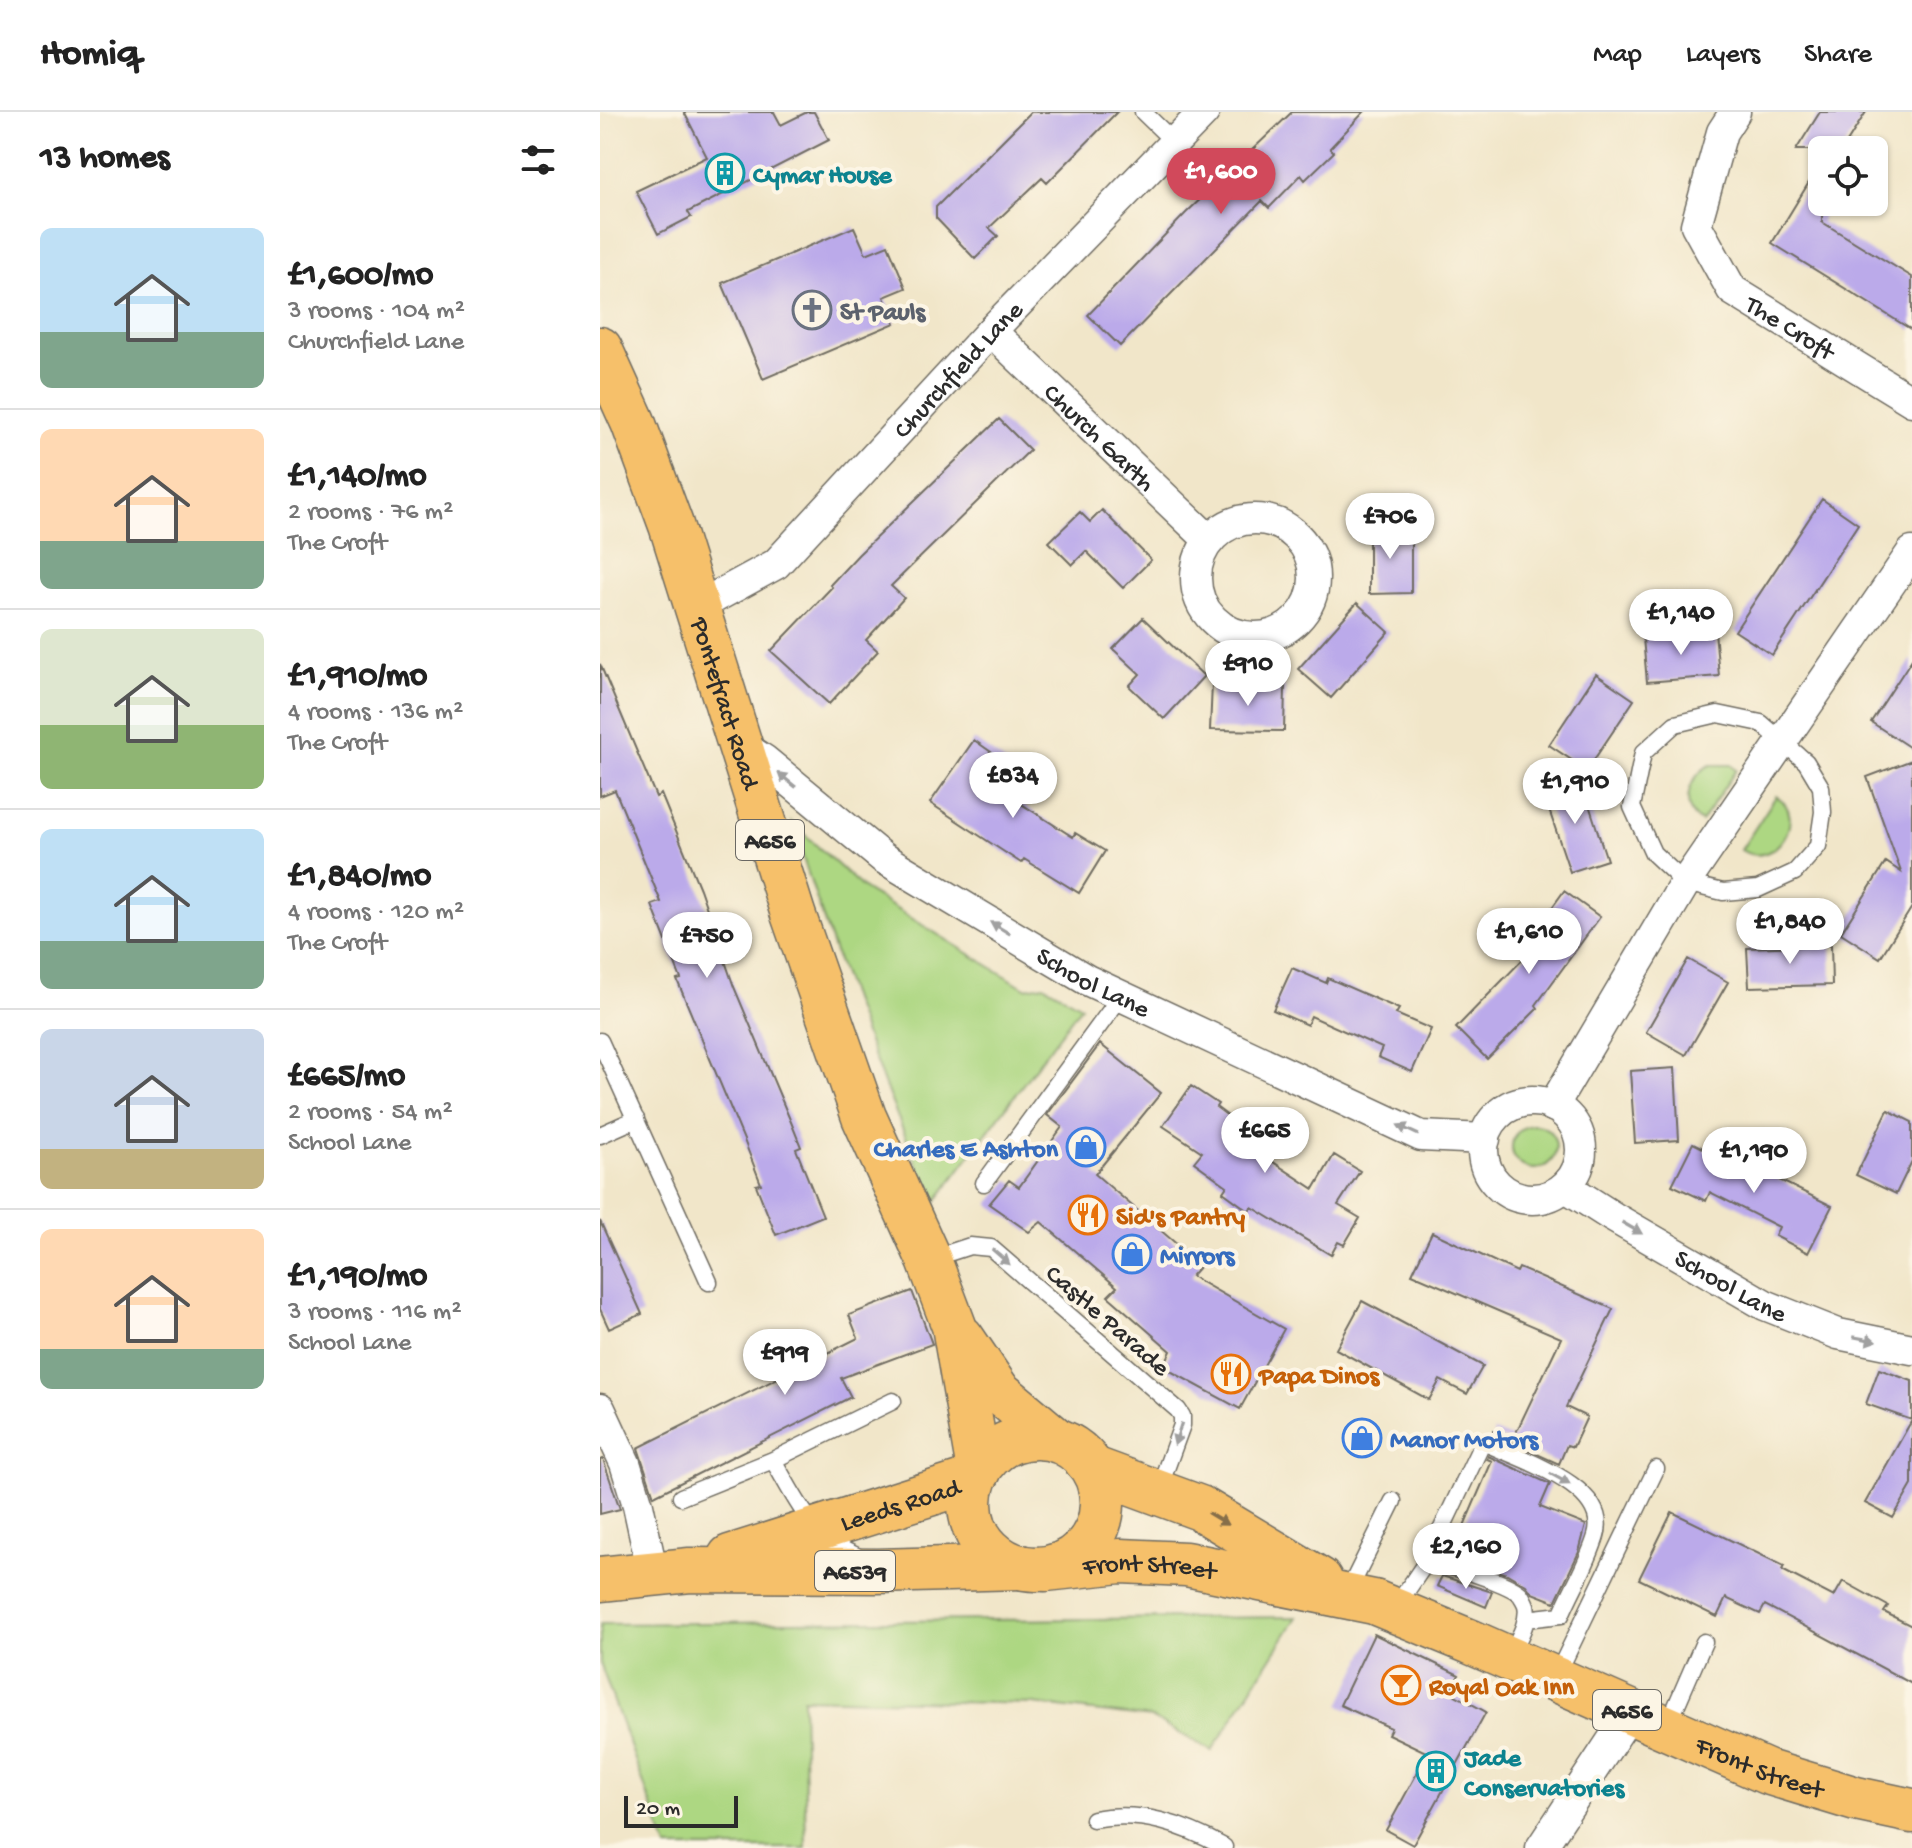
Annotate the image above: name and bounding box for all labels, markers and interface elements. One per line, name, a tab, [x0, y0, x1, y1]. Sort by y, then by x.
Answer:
text: Homiq	[40, 33, 139, 77]
text: Map	[1593, 39, 1642, 72]
text: Layers	[1686, 39, 1760, 72]
text: Share	[1804, 39, 1872, 72]
map controls	[1808, 136, 1888, 216]
button: locate	[1808, 136, 1888, 216]
icon: filters	[516, 138, 560, 182]
text: 13 homes	[40, 140, 170, 180]
pin: £1,600	[1156, 148, 1286, 216]
building icon: Cymar House	[704, 152, 746, 194]
text: £1,600	[1185, 158, 1257, 189]
place label: Cymar House	[753, 162, 893, 193]
text: £1,600/mo	[288, 257, 433, 297]
icon: home	[104, 260, 200, 356]
church icon: St Pauls	[791, 289, 833, 331]
street label: The Croft	[1737, 290, 1841, 371]
street label: Churchfield Lane	[889, 296, 1032, 447]
text: 3 rooms · 104 m²	[288, 297, 465, 328]
place label: St Pauls	[840, 299, 927, 330]
text: Churchfield Lane	[288, 328, 464, 359]
street label: Church Garth	[1035, 379, 1160, 500]
text: £1,140/mo	[288, 458, 427, 498]
icon: home	[104, 461, 200, 557]
pin: £706	[1343, 493, 1437, 561]
text: 2 rooms · 76 m²	[288, 498, 453, 529]
text: £706	[1363, 503, 1417, 534]
text: The Croft	[288, 529, 387, 560]
pin: £1,140	[1616, 589, 1746, 657]
text: £1,140	[1647, 599, 1715, 630]
street label: Pontefract Road	[681, 613, 764, 795]
pin: £910	[1201, 640, 1295, 708]
text: £910	[1223, 650, 1273, 681]
text: £1,910/mo	[288, 658, 428, 698]
icon: home	[104, 661, 200, 757]
text: 4 rooms · 136 m²	[288, 698, 463, 729]
text: The Croft	[288, 729, 387, 760]
pin: £834	[966, 752, 1060, 820]
pin: £1,910	[1510, 758, 1640, 826]
text: £834	[987, 762, 1039, 793]
text: £1,910	[1541, 768, 1609, 799]
one-way arrow	[778, 772, 798, 789]
road number: A656	[736, 820, 804, 860]
text: £1,840/mo	[288, 858, 431, 898]
icon: home	[104, 861, 200, 957]
text: 4 rooms · 120 m²	[288, 898, 464, 929]
pin: £1,840	[1725, 898, 1855, 966]
pin: £1,610	[1464, 908, 1594, 976]
text: £1,840	[1754, 908, 1826, 939]
pin: £750	[660, 912, 754, 980]
text: £1,610	[1495, 918, 1563, 949]
one-way arrow	[989, 921, 1011, 935]
text: £750	[680, 922, 734, 953]
text: The Croft	[288, 929, 387, 960]
street label: School Lane	[1029, 942, 1154, 1027]
text: £665/mo	[288, 1058, 405, 1098]
icon: home	[104, 1061, 200, 1157]
text: 2 rooms · 54 m²	[288, 1098, 453, 1129]
pin: £665	[1218, 1107, 1312, 1175]
text: £665	[1239, 1117, 1291, 1148]
one-way arrow	[1397, 1123, 1420, 1137]
shop icon: Charles E Ashton	[1065, 1126, 1107, 1168]
pin: £1,190	[1689, 1127, 1819, 1195]
text: School Lane	[288, 1129, 411, 1160]
place label: Charles E Ashton	[874, 1136, 1059, 1167]
text: £1,190	[1720, 1137, 1788, 1168]
restaurant icon: Sid's Pantry	[1067, 1194, 1109, 1236]
place label: Sid's Pantry	[1116, 1204, 1245, 1235]
one-way arrow	[1620, 1221, 1643, 1235]
shop icon: Mirrors	[1111, 1233, 1153, 1275]
place label: Mirrors	[1160, 1243, 1236, 1274]
street label: School Lane	[1667, 1245, 1790, 1332]
one-way arrow	[991, 1248, 1011, 1265]
text: £1,190/mo	[288, 1258, 428, 1298]
street label: Castle Parade	[1037, 1260, 1175, 1385]
icon: home	[104, 1261, 200, 1357]
text: 3 rooms · 116 m²	[288, 1298, 461, 1329]
text: School Lane	[288, 1329, 411, 1360]
pin: £919	[738, 1329, 832, 1397]
one-way arrow	[1853, 1333, 1878, 1346]
text: £919	[761, 1339, 809, 1370]
restaurant icon: Papa Dinos	[1210, 1353, 1252, 1395]
place label: Papa Dinos	[1257, 1363, 1381, 1394]
shop icon: Manor Motors	[1341, 1417, 1383, 1459]
one-way arrow	[1171, 1423, 1184, 1447]
place label: Manor Motors	[1390, 1427, 1540, 1458]
one-way arrow	[1549, 1472, 1571, 1486]
street label: Leeds Road	[837, 1473, 967, 1541]
one-way arrow	[1207, 1512, 1229, 1526]
pin: £2,160	[1401, 1523, 1531, 1591]
text: £2,160	[1431, 1533, 1501, 1564]
street label: Front Street	[1080, 1550, 1221, 1590]
road number: A6539	[815, 1551, 895, 1591]
bar icon: Royal Oak Inn	[1380, 1664, 1422, 1706]
place label: Royal Oak Inn	[1428, 1674, 1575, 1705]
road number: A656	[1593, 1690, 1661, 1730]
street label: Front Street	[1689, 1731, 1829, 1809]
place label: Jade Conservatories	[1463, 1745, 1625, 1806]
building icon: Jade Conservatories	[1415, 1750, 1457, 1792]
scale bar	[624, 1792, 738, 1828]
text: 20 m	[636, 1797, 680, 1823]

